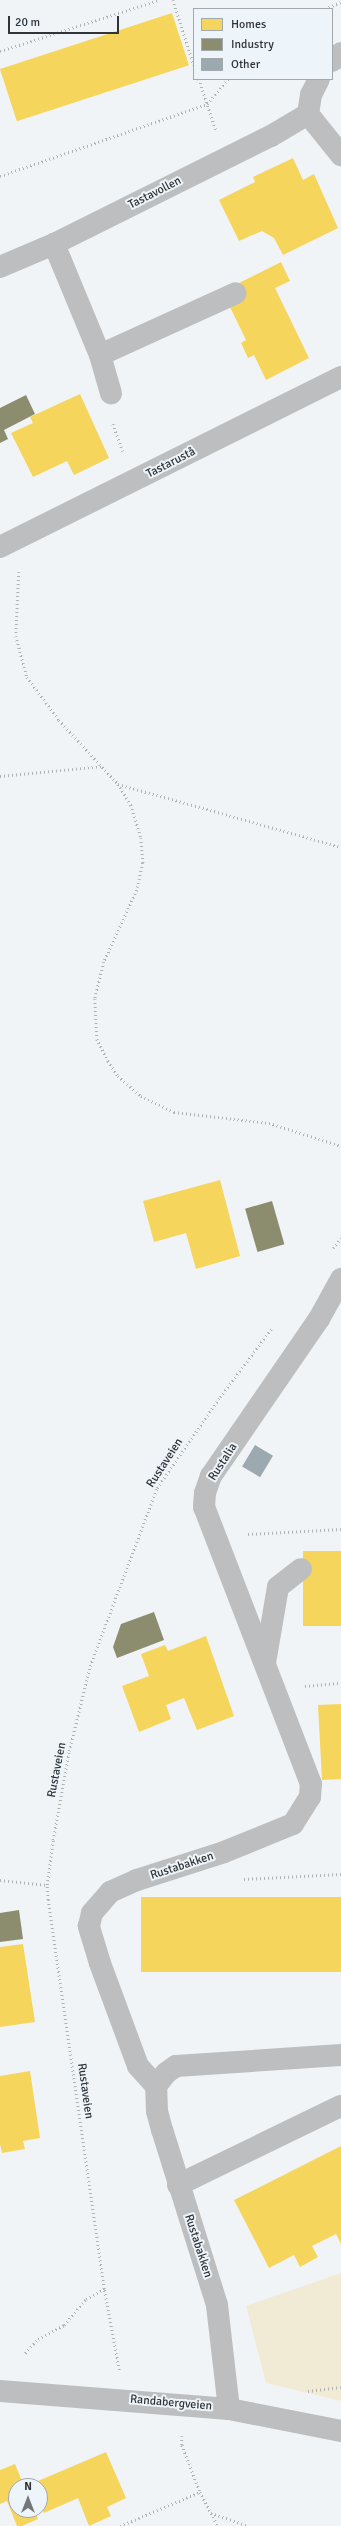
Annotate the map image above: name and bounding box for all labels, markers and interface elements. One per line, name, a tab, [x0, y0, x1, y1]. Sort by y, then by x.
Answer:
scale bar	[10, 8, 121, 34]
legend	[193, 8, 333, 80]
text: 20 m	[15, 15, 40, 30]
text: Homes	[231, 17, 266, 32]
text: Industry	[231, 37, 274, 52]
text: Other	[231, 57, 260, 72]
street label: Tastavollen	[126, 174, 184, 212]
street label: Tastarustå	[144, 445, 198, 481]
street label: Rustaveien	[144, 1436, 186, 1490]
street label: Rustalia	[206, 1441, 240, 1483]
street label: Rustaveien	[45, 1741, 69, 1799]
street label: Rustabakken	[148, 1849, 216, 1883]
street label: Rustaveien	[74, 2062, 96, 2120]
street label: Rustabakken	[181, 2212, 215, 2280]
street label: Randabergveien	[129, 2392, 213, 2414]
north arrow	[8, 2478, 48, 2518]
text: N	[24, 2480, 32, 2493]

